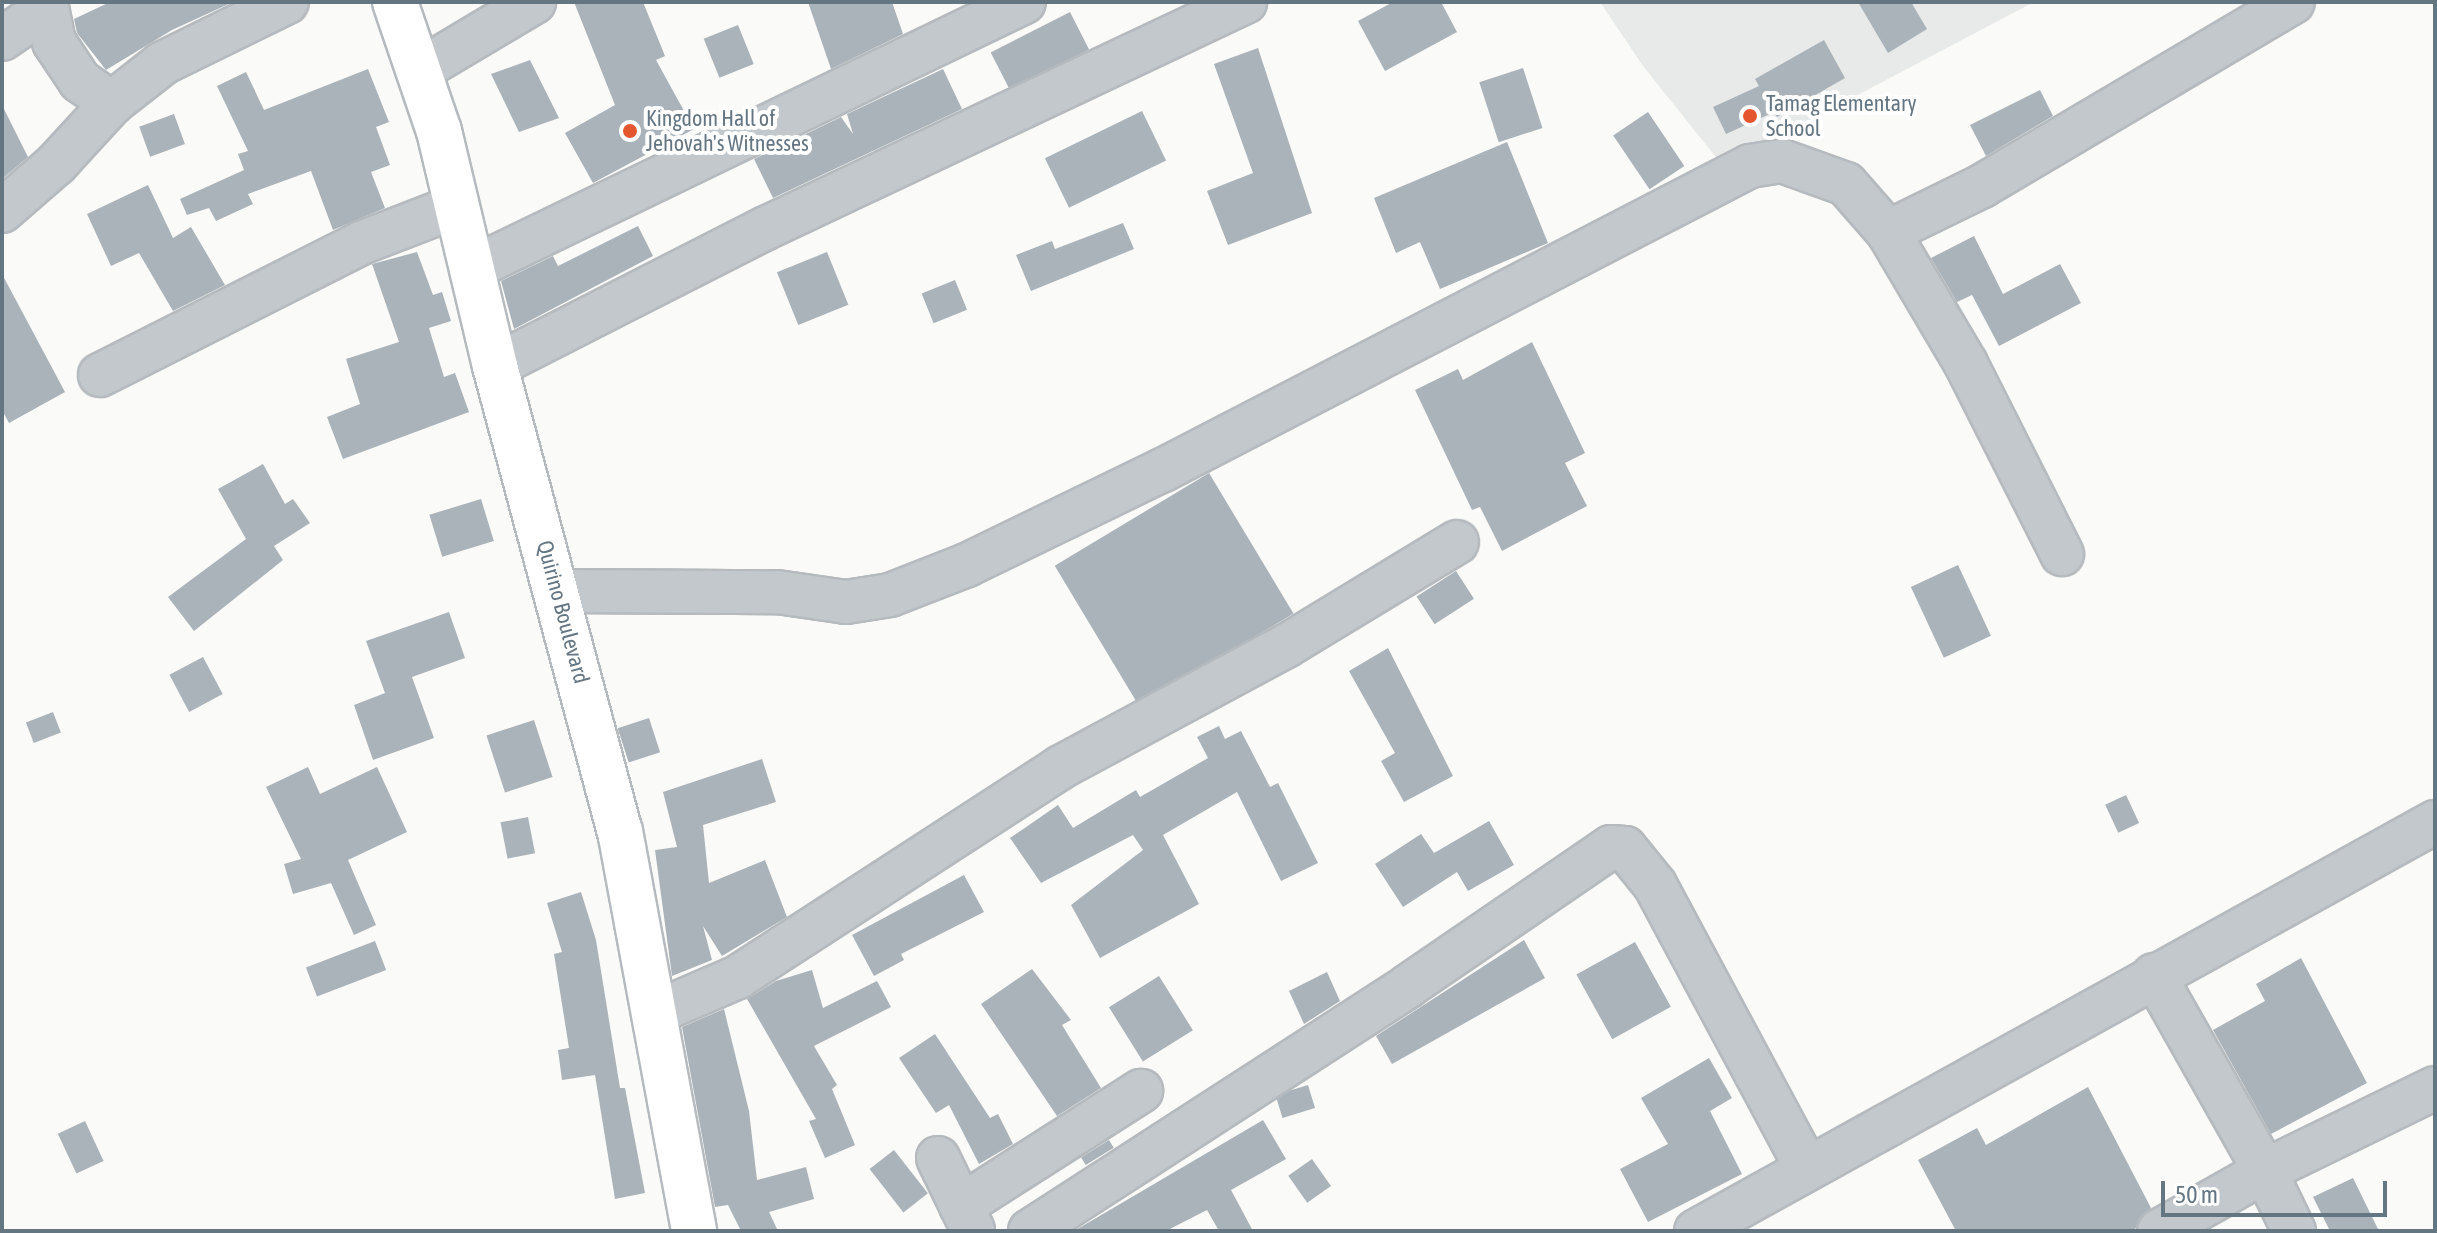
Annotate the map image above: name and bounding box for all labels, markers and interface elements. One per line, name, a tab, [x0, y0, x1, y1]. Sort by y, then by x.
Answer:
place label: Tamag Elementary School	[1766, 90, 1916, 142]
place label: Kingdom Hall of Jehovah's Witnesses	[646, 105, 809, 156]
marker: Tamag Elementary School	[1741, 107, 1759, 125]
marker: Kingdom Hall of Jehovah's Witnesses	[621, 122, 639, 140]
street label: Quirino Boulevard	[531, 538, 595, 686]
scale bar	[2165, 1165, 2391, 1215]
text: 50 m	[2175, 1181, 2218, 1208]

